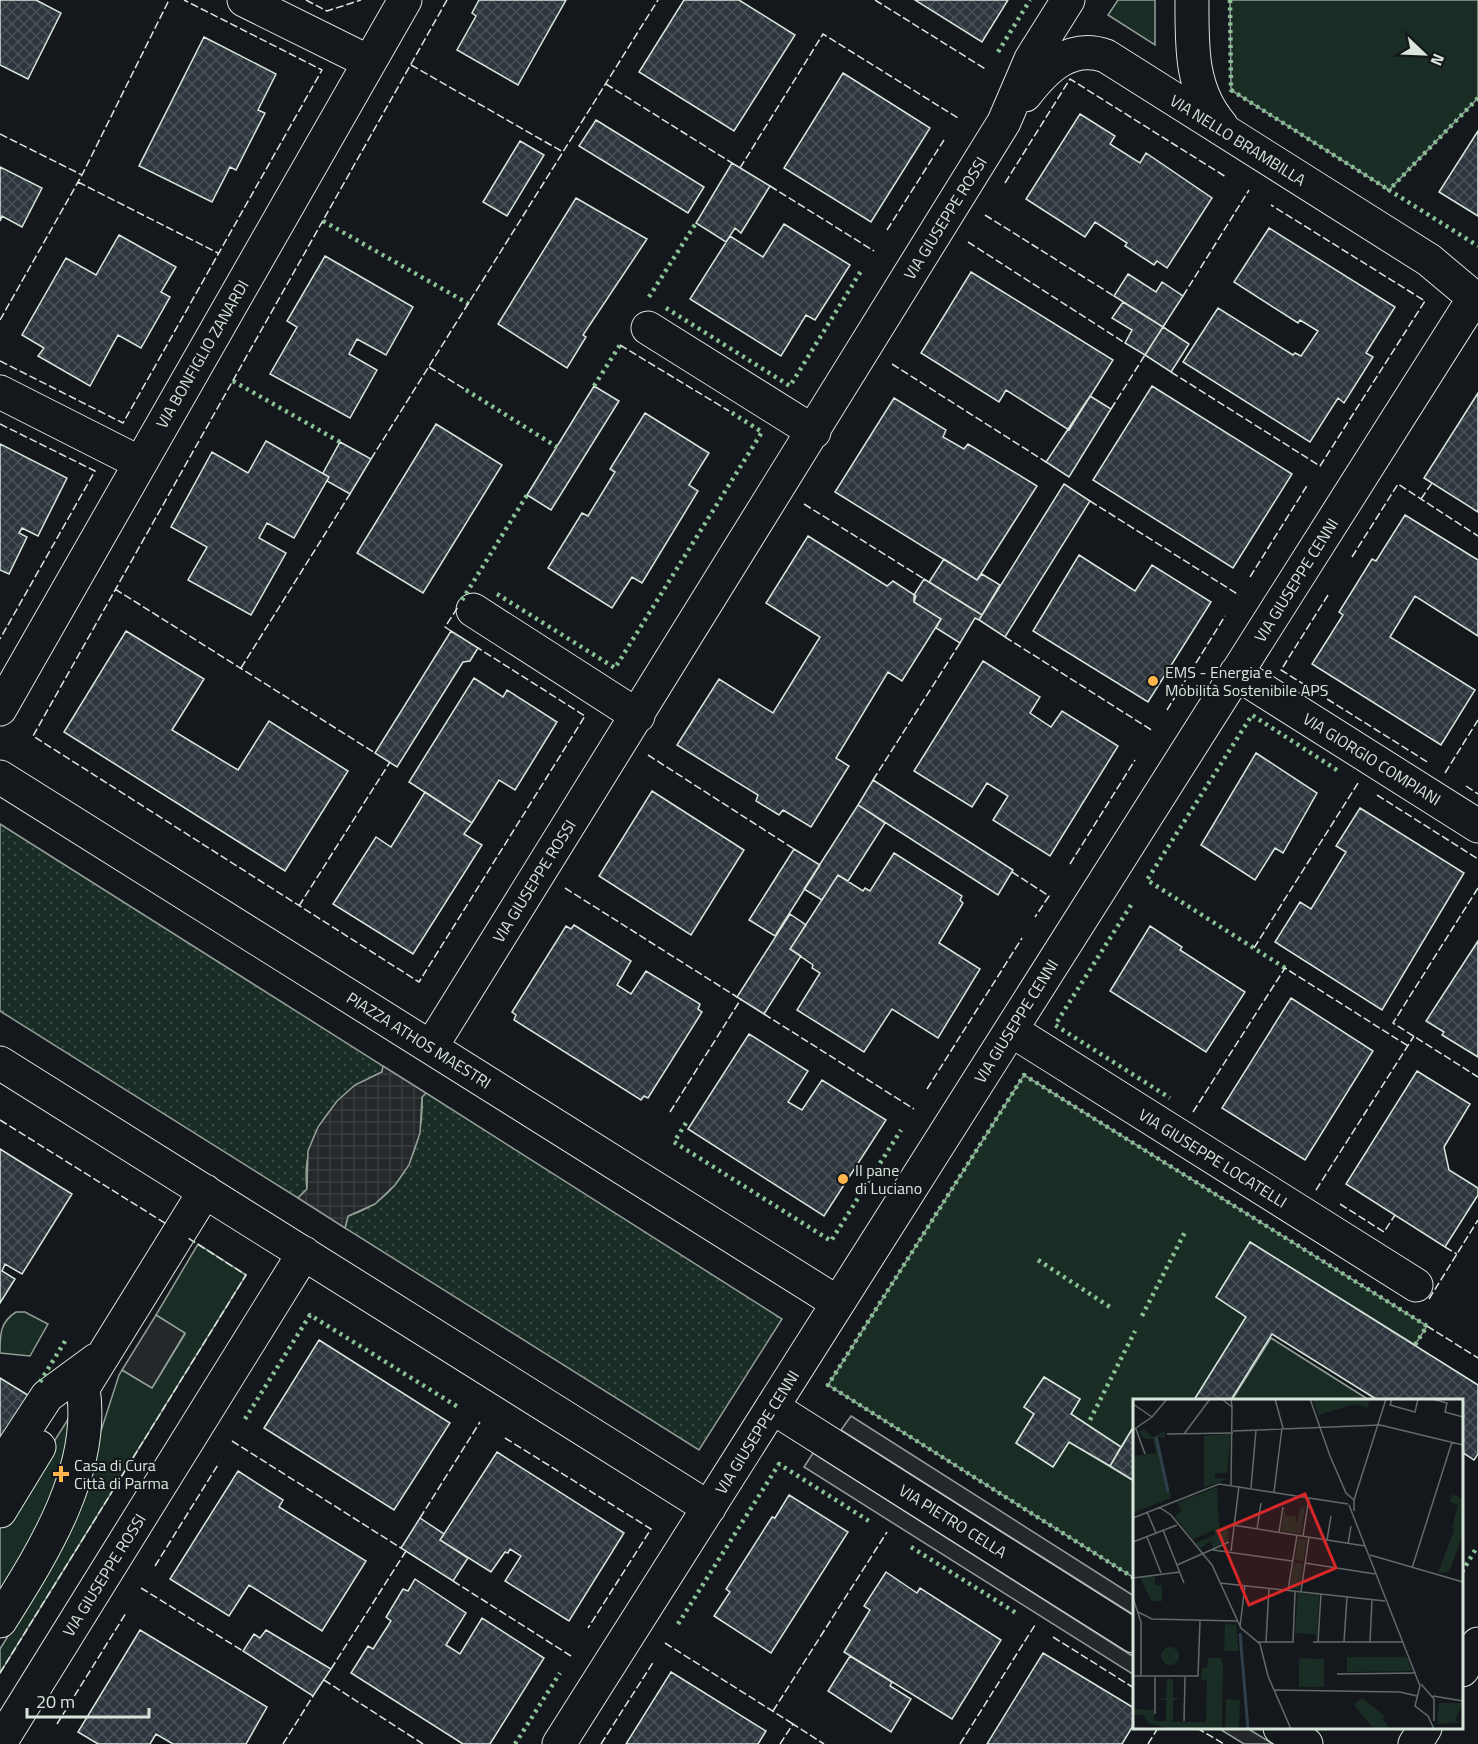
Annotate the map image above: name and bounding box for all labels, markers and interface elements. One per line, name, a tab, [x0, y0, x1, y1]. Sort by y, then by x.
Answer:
north arrow	[1394, 24, 1454, 84]
text: N	[1425, 50, 1451, 70]
street label: VIA NELLO BRAMBILLA	[1165, 88, 1311, 192]
street label: VIA GIUSEPPE ROSSI	[897, 152, 993, 284]
street label: VIA BONFIGLIO ZANARDI	[150, 275, 254, 433]
street label: VIA GIUSEPPE CENNI	[1248, 513, 1344, 647]
place label: EMS - Energia e Mobilità Sostenibile APS	[1165, 660, 1328, 702]
marker: EMS - Energia e Mobilità Sostenibile APS	[1146, 674, 1160, 688]
street label: VIA GIORGIO COMPIANI	[1298, 707, 1446, 811]
street label: VIA GIUSEPPE ROSSI	[486, 815, 582, 947]
street label: VIA GIUSEPPE CENNI	[968, 954, 1064, 1088]
street label: PIAZZA ATHOS MAESTRI	[342, 986, 496, 1094]
street label: VIA GIUSEPPE LOCATELLI	[1134, 1102, 1292, 1214]
place label: Il pane di Luciano	[855, 1158, 922, 1200]
marker: Il pane di Luciano	[836, 1172, 850, 1186]
street label: VIA GIUSEPPE CENNI	[709, 1365, 805, 1499]
inset map	[1133, 1399, 1463, 1729]
place label: Casa di Cura Città di Parma	[74, 1453, 169, 1495]
marker: Casa di Cura Città di Parma	[52, 1465, 70, 1483]
street label: VIA PIETRO CELLA	[894, 1478, 1012, 1564]
street label: VIA GIUSEPPE ROSSI	[56, 1509, 152, 1641]
scale bar	[27, 1681, 148, 1719]
text: 20 m	[36, 1688, 75, 1715]

